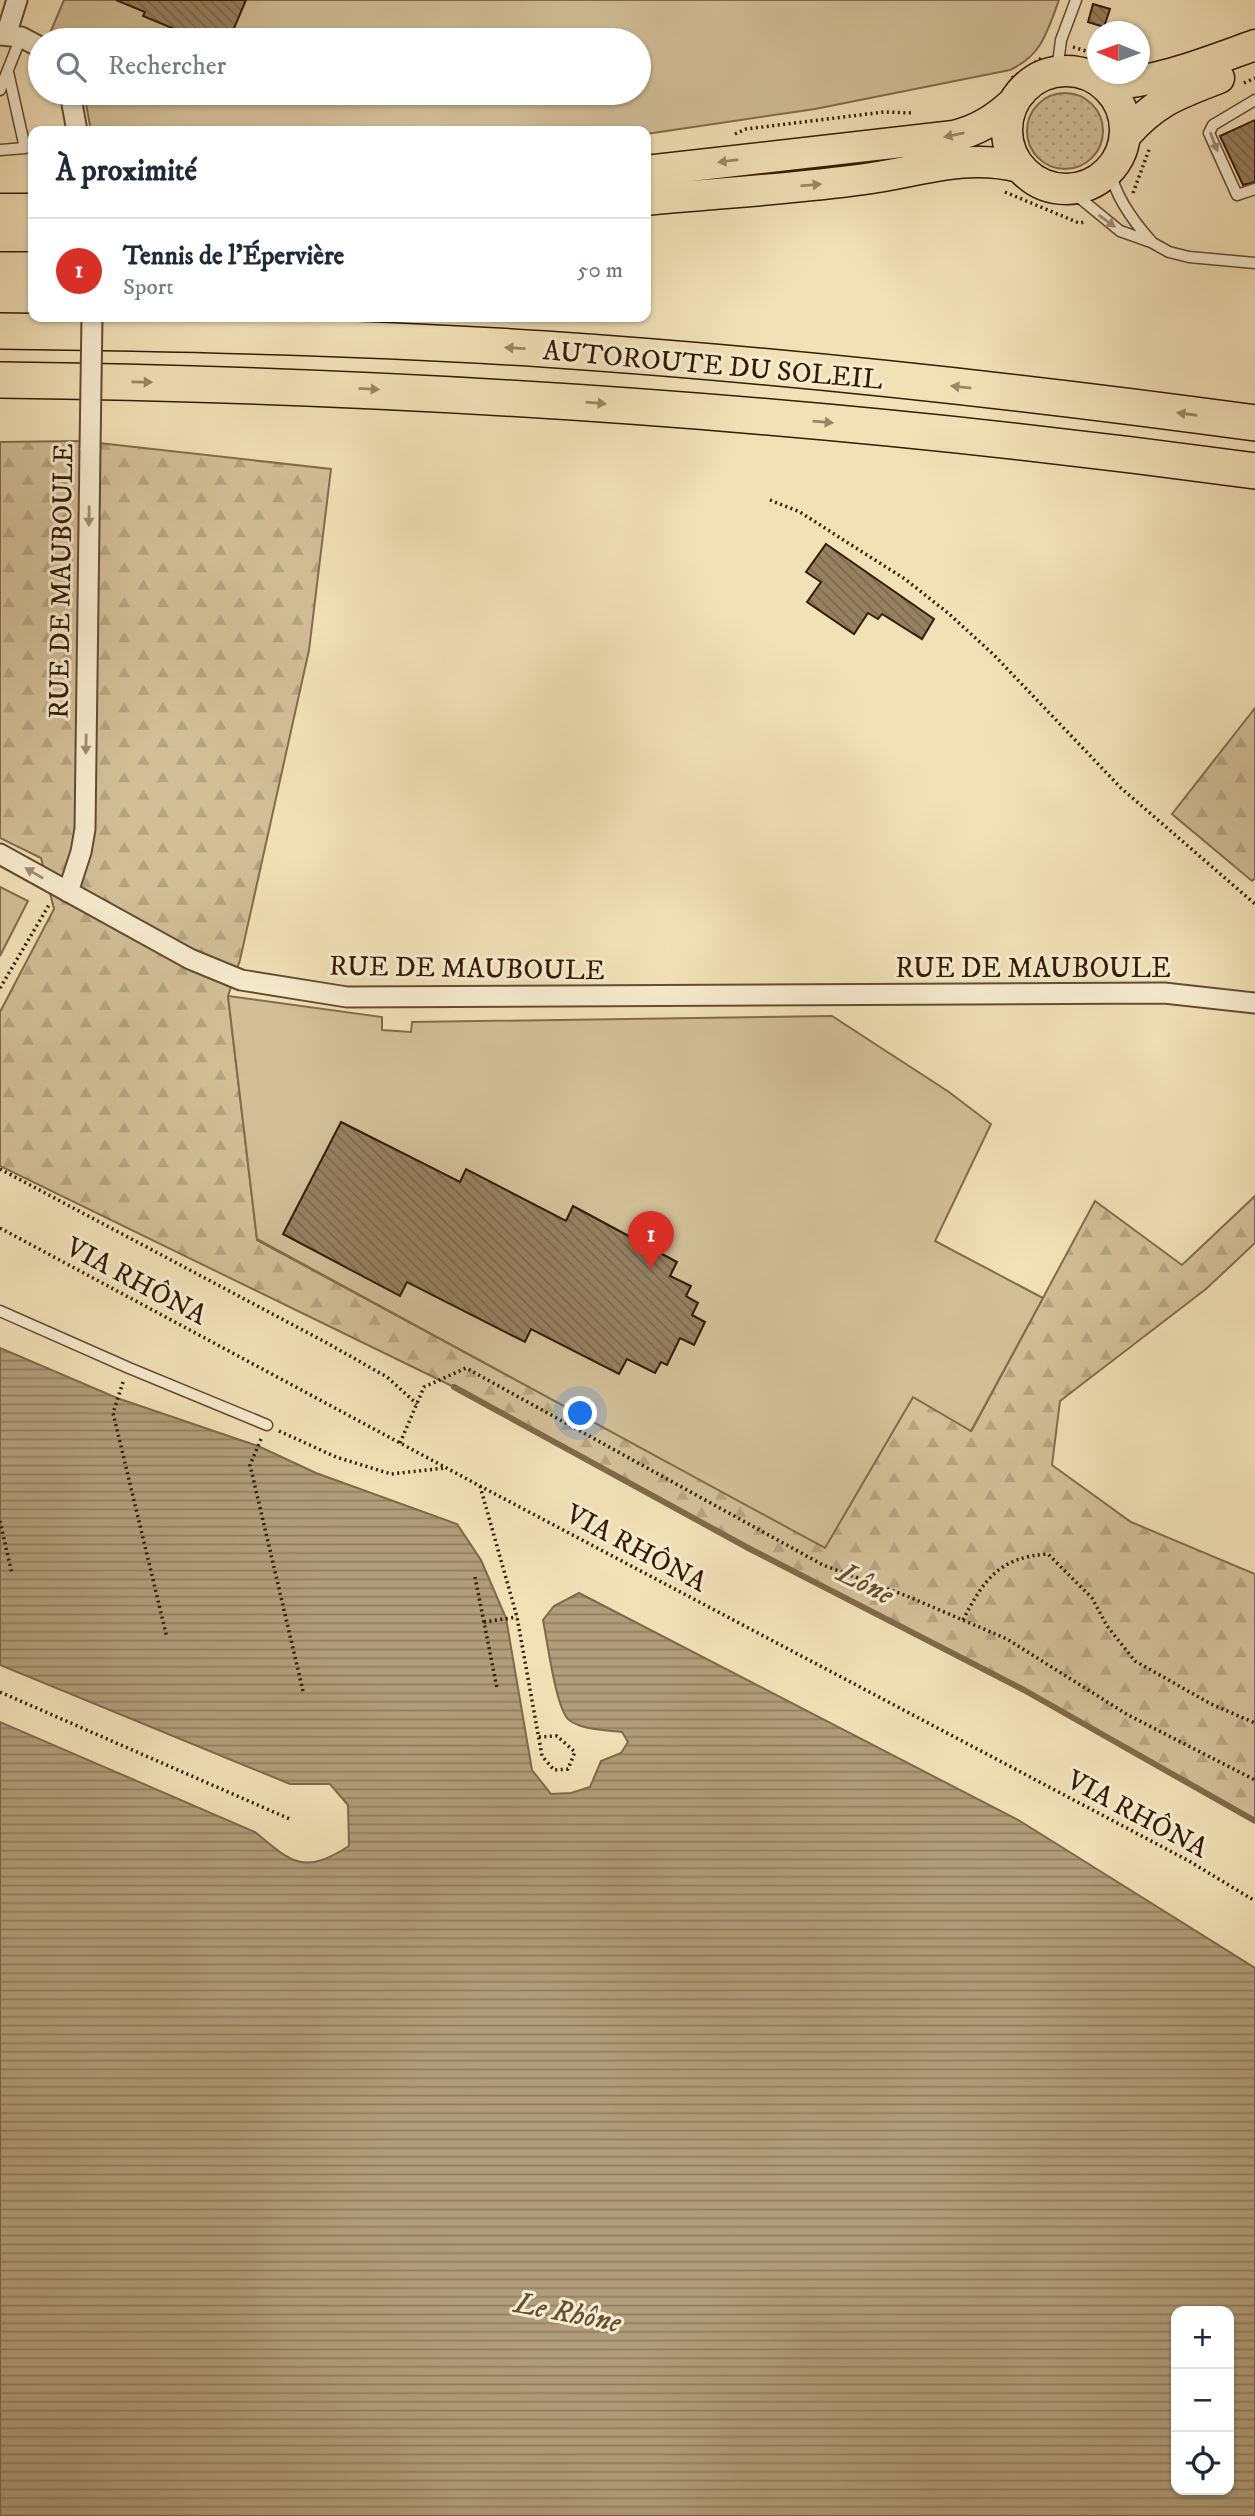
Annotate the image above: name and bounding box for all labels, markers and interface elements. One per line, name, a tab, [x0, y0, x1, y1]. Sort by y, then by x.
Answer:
north arrow	[1087, 21, 1150, 84]
search box	[28, 28, 651, 105]
icon: search	[52, 48, 90, 86]
text: Rechercher	[108, 50, 226, 83]
one-way arrow	[943, 130, 965, 141]
one-way arrow	[1209, 132, 1220, 153]
text: À proximité	[56, 153, 197, 190]
one-way arrow	[717, 156, 739, 167]
one-way arrow	[801, 179, 823, 190]
one-way arrow	[1098, 214, 1116, 228]
text: Tennis de l'Épervière	[123, 240, 344, 273]
text: 1	[75, 256, 83, 285]
text: 50 m	[577, 256, 623, 285]
text: Sport	[123, 273, 174, 302]
street label: AUTOROUTE DU SOLEIL	[542, 333, 884, 398]
one-way arrow	[504, 342, 526, 353]
one-way arrow	[131, 376, 153, 387]
one-way arrow	[950, 382, 972, 393]
one-way arrow	[358, 384, 380, 395]
one-way arrow	[585, 398, 607, 409]
one-way arrow	[1176, 408, 1198, 419]
one-way arrow	[812, 417, 834, 428]
street label: RUE DE MAUBOULE	[42, 443, 81, 719]
one-way arrow	[83, 506, 95, 528]
one-way arrow	[80, 733, 92, 755]
one-way arrow	[24, 867, 44, 879]
street label: RUE DE MAUBOULE	[329, 949, 605, 988]
street label: RUE DE MAUBOULE	[895, 951, 1171, 986]
pin: 1	[628, 1211, 674, 1269]
street label: VIA RHÔNA	[59, 1229, 214, 1334]
your location	[563, 1396, 597, 1430]
street label: VIA RHÔNA	[559, 1496, 714, 1601]
water label: Lône	[829, 1554, 900, 1614]
street label: VIA RHÔNA	[1060, 1762, 1215, 1867]
water label: Le Rhône	[509, 2285, 625, 2342]
map controls	[1171, 2306, 1234, 2495]
button: +	[1171, 2306, 1234, 2369]
button: −	[1171, 2369, 1234, 2432]
button: locate	[1171, 2432, 1234, 2495]

